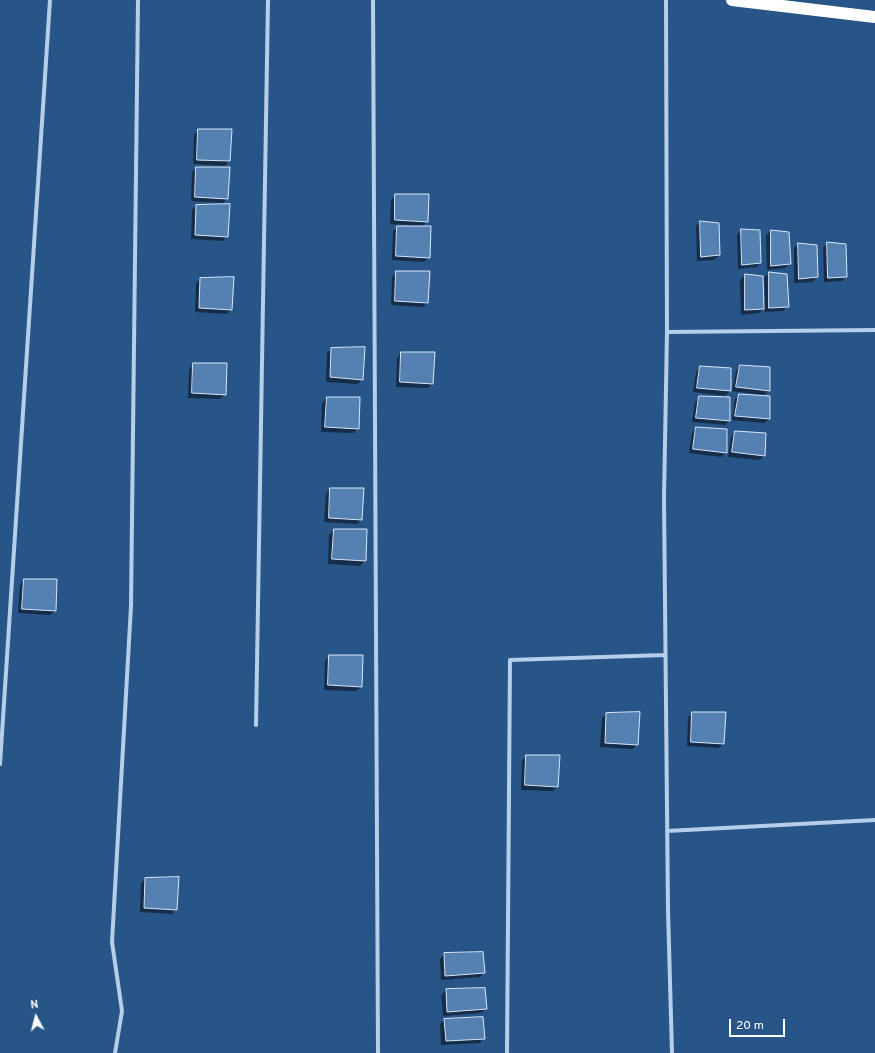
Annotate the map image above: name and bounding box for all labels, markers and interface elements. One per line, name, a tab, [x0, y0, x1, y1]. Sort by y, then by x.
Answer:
north arrow	[16, 997, 56, 1037]
text: N	[30, 998, 39, 1013]
scale bar	[731, 1011, 787, 1037]
text: 20 m	[736, 1018, 764, 1034]

